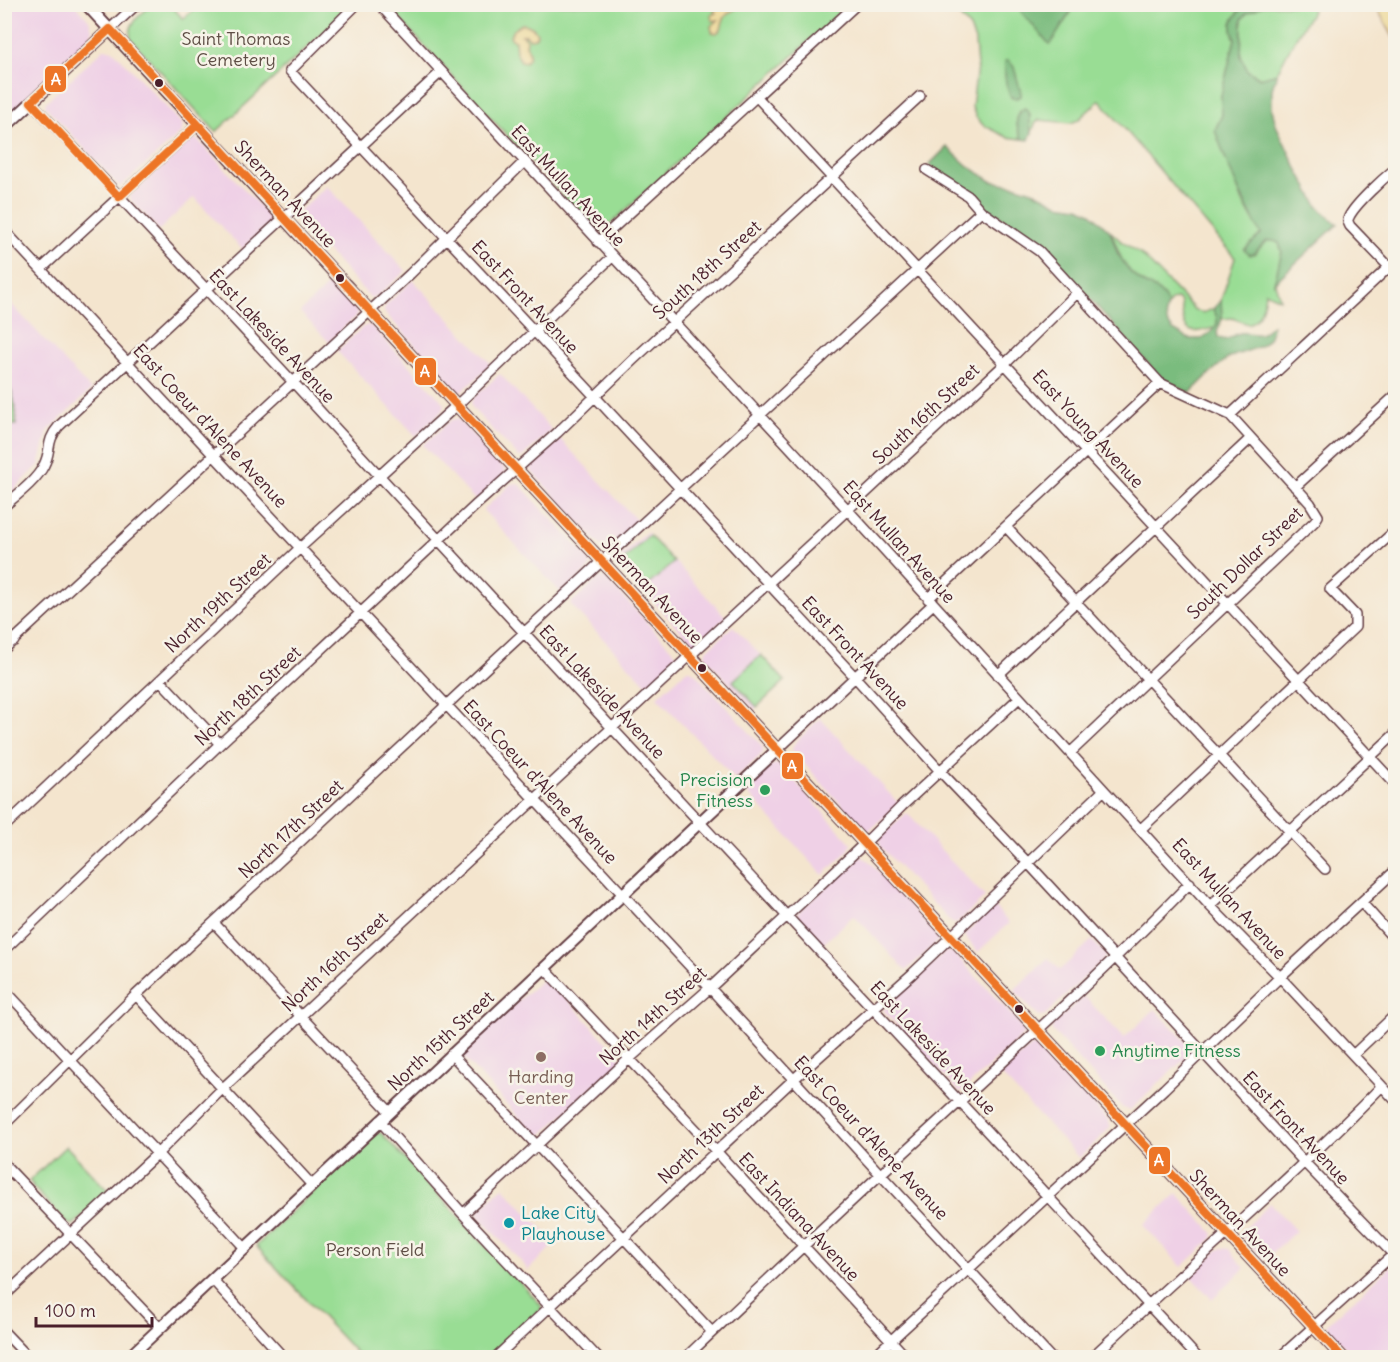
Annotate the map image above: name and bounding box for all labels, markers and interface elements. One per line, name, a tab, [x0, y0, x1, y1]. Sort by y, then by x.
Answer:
park label: Saint Thomas Cemetery	[181, 27, 291, 71]
line badge: A	[44, 65, 67, 93]
text: A	[51, 69, 61, 89]
unlabelled marker	[153, 77, 165, 89]
street label: East Mullan Avenue	[506, 120, 630, 251]
street label: Sherman Avenue	[230, 135, 341, 252]
street label: South 18th Street	[648, 215, 766, 324]
street label: East Front Avenue	[467, 235, 584, 358]
street label: East Lakeside Avenue	[204, 264, 340, 407]
unlabelled marker	[334, 272, 346, 284]
street label: East Coeur d'Alene Avenue	[128, 339, 292, 513]
line badge: A	[414, 357, 437, 386]
street label: South 16th Street	[867, 358, 984, 469]
text: A	[420, 361, 430, 381]
street label: East Young Avenue	[1028, 365, 1149, 493]
street label: East Mullan Avenue	[838, 475, 961, 608]
street label: South Dollar Street	[1182, 501, 1307, 624]
street label: Sherman Avenue	[597, 531, 708, 648]
street label: North 19th Street	[160, 548, 276, 658]
street label: East Front Avenue	[797, 591, 914, 714]
street label: East Lakeside Avenue	[534, 620, 670, 763]
street label: North 18th Street	[190, 641, 306, 751]
unlabelled marker	[696, 662, 708, 674]
street label: East Coeur d'Alene Avenue	[458, 695, 622, 869]
line badge: A	[781, 752, 804, 780]
text: A	[787, 756, 797, 776]
place label: Precision Fitness	[680, 768, 753, 812]
street label: North 17th Street	[233, 774, 348, 883]
marker: Precision Fitness	[758, 783, 772, 797]
street label: East Mullan Avenue	[1167, 833, 1291, 964]
street label: North 16th Street	[277, 907, 393, 1017]
street label: North 14th Street	[594, 961, 711, 1070]
street label: East Lakeside Avenue	[865, 976, 1001, 1119]
street label: North 15th Street	[383, 986, 499, 1096]
unlabelled marker	[1013, 1003, 1025, 1015]
place label: Anytime Fitness	[1112, 1039, 1241, 1062]
marker: Anytime Fitness	[1093, 1044, 1107, 1058]
marker: Harding Center	[534, 1050, 548, 1064]
street label: East Coeur d'Alene Avenue	[789, 1051, 953, 1225]
place label: Harding Center	[508, 1065, 574, 1109]
street label: East Front Avenue	[1238, 1066, 1355, 1189]
street label: North 13th Street	[653, 1079, 768, 1189]
line badge: A	[1148, 1146, 1171, 1175]
street label: East Indiana Avenue	[734, 1148, 865, 1286]
text: A	[1154, 1150, 1164, 1170]
street label: Sherman Avenue	[1185, 1164, 1296, 1281]
place label: Lake City Playhouse	[521, 1201, 605, 1245]
marker: Lake City Playhouse	[502, 1216, 516, 1230]
park label: Person Field	[326, 1238, 425, 1261]
scale bar	[36, 1290, 152, 1328]
text: 100 m	[45, 1299, 96, 1322]

